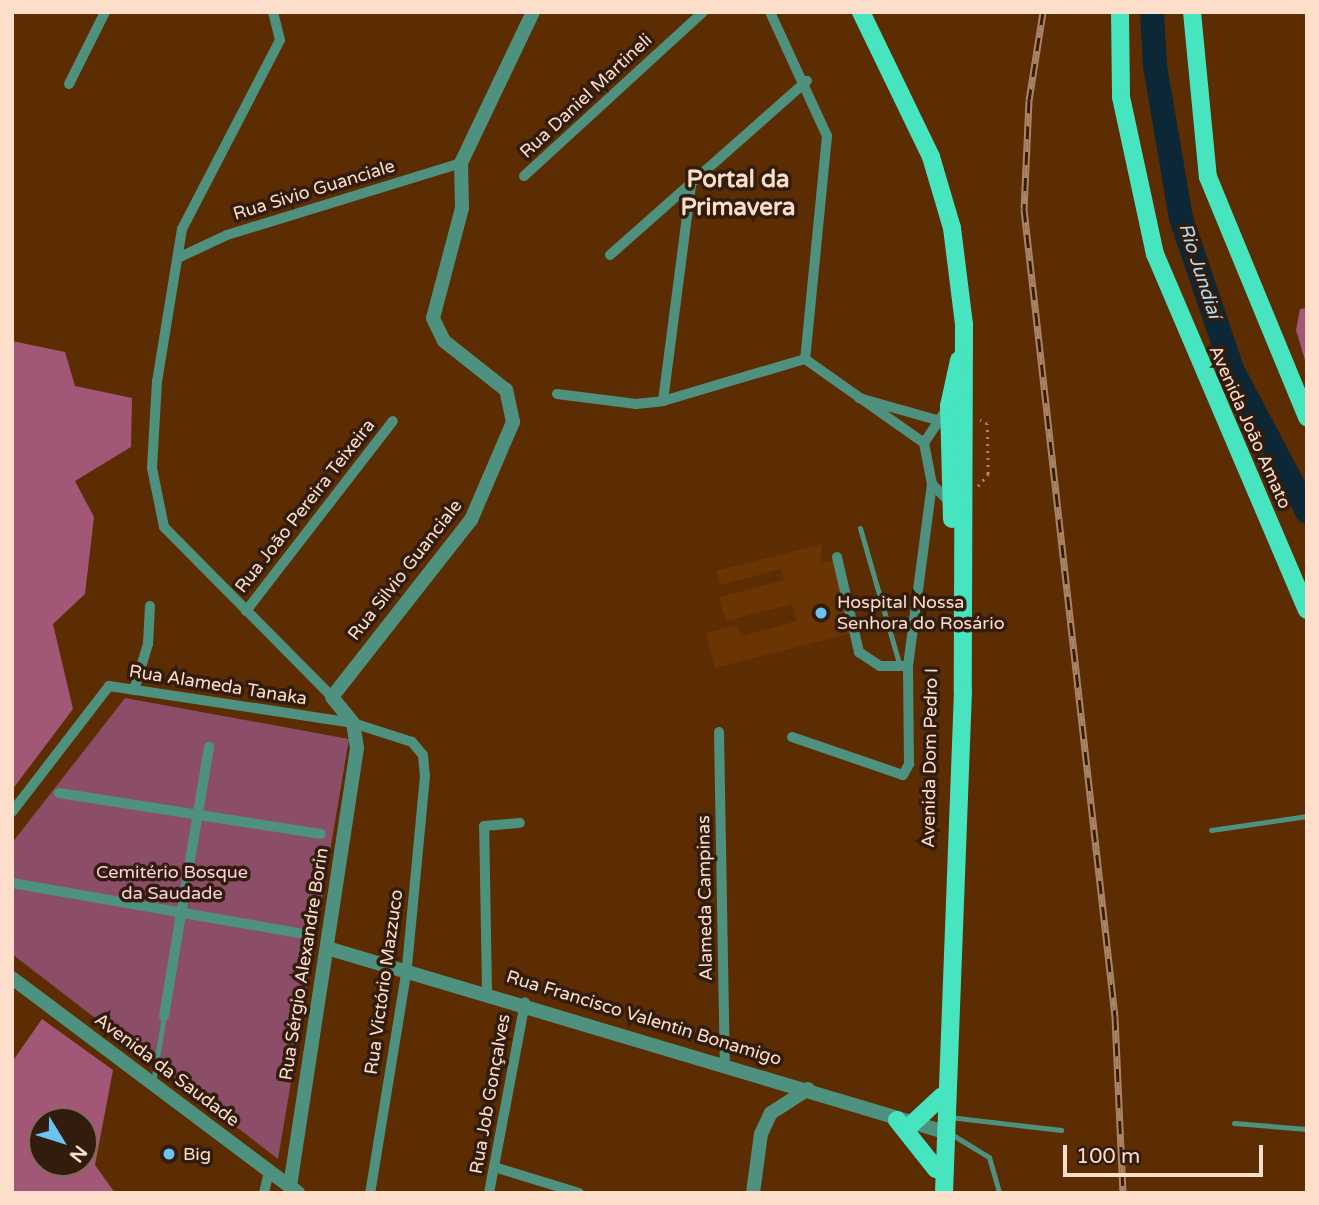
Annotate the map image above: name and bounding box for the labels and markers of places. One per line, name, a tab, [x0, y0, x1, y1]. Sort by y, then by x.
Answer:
place label: Hospital Nossa Senhora do Rosário	[837, 592, 1005, 634]
marker: Hospital Nossa Senhora do Rosário	[811, 603, 831, 623]
place label: Big	[183, 1143, 211, 1165]
marker: Big	[161, 1146, 177, 1162]

